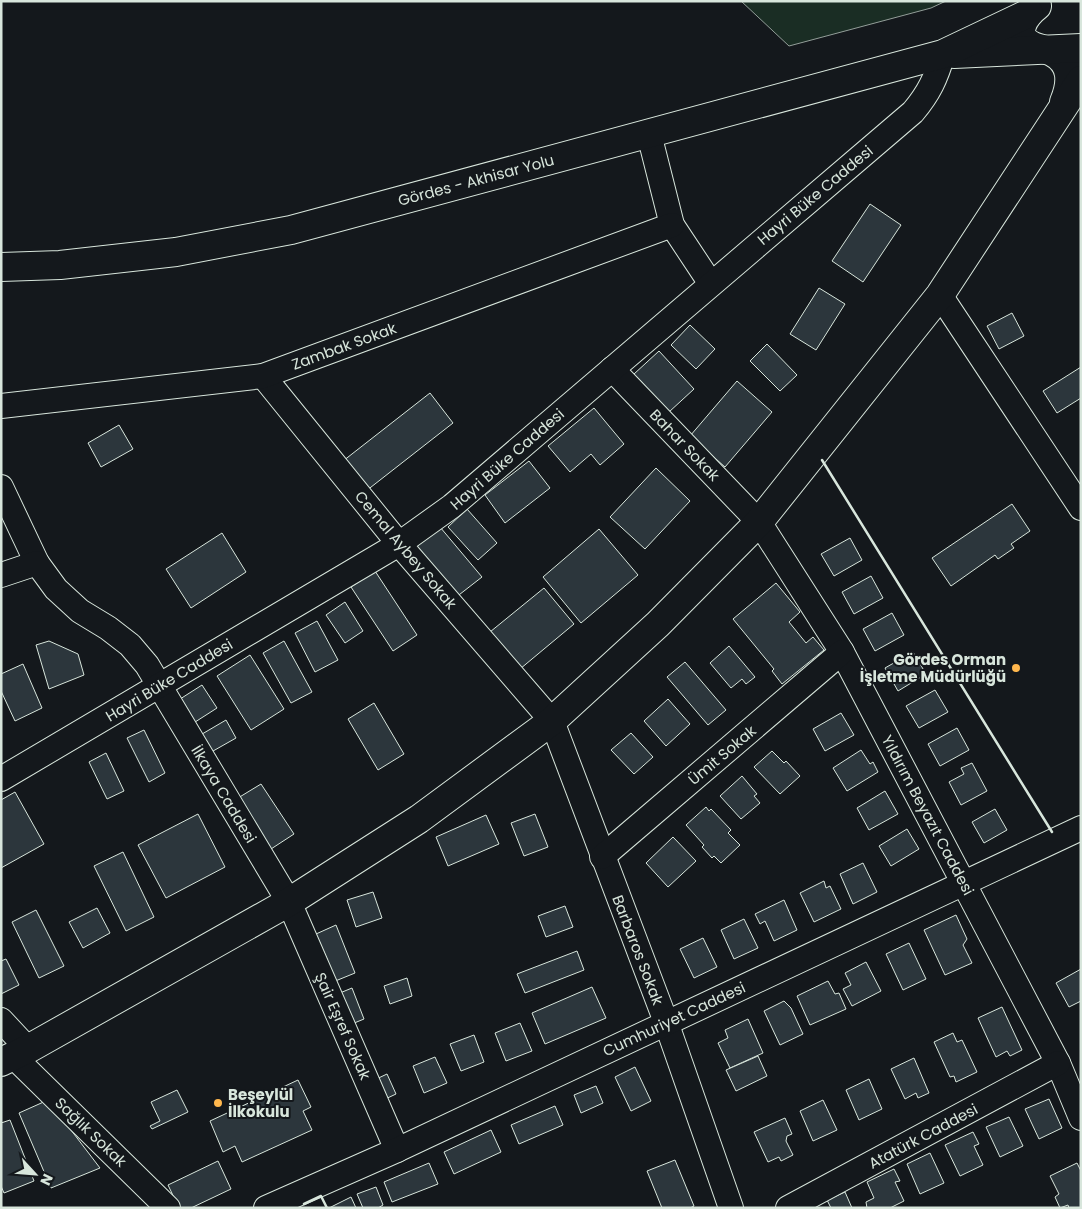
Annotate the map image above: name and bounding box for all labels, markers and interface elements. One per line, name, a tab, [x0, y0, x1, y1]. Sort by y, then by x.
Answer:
street label: Hayri Büke Caddesi	[753, 140, 877, 250]
street label: Gördes - Akhisar Yolu	[396, 149, 556, 211]
street label: Zambak Sokak	[289, 317, 399, 375]
street label: Hayri Büke Caddesi	[445, 404, 569, 514]
street label: Bahar Sokak	[645, 404, 725, 486]
street label: Cemal Aybey Sokak	[350, 486, 462, 614]
street label: Hayri Büke Caddesi	[101, 634, 237, 726]
place label: Gördes Orman İşletme Müdürlüğü	[860, 649, 1006, 687]
marker: Gördes Orman İşletme Müdürlüğü	[1010, 662, 1022, 674]
street label: Ümit Sokak	[684, 720, 761, 790]
street label: Yıldırım Beyazıt Caddesi	[877, 731, 979, 899]
street label: İlkaya Caddesi	[187, 741, 261, 847]
street label: Barbaros Sokak	[607, 892, 669, 1008]
street label: Şair Eşref Sokak	[310, 969, 376, 1083]
street label: Cumhuriyet Caddesi	[599, 977, 749, 1061]
place label: Beşeylül İlkokulu	[228, 1084, 293, 1122]
street label: Sağlık Sokak	[51, 1092, 132, 1172]
marker: Beşeylül İlkokulu	[212, 1097, 224, 1109]
street label: Atatürk Caddesi	[865, 1098, 981, 1174]
north arrow	[10, 1149, 60, 1199]
text: N	[35, 1171, 58, 1189]

